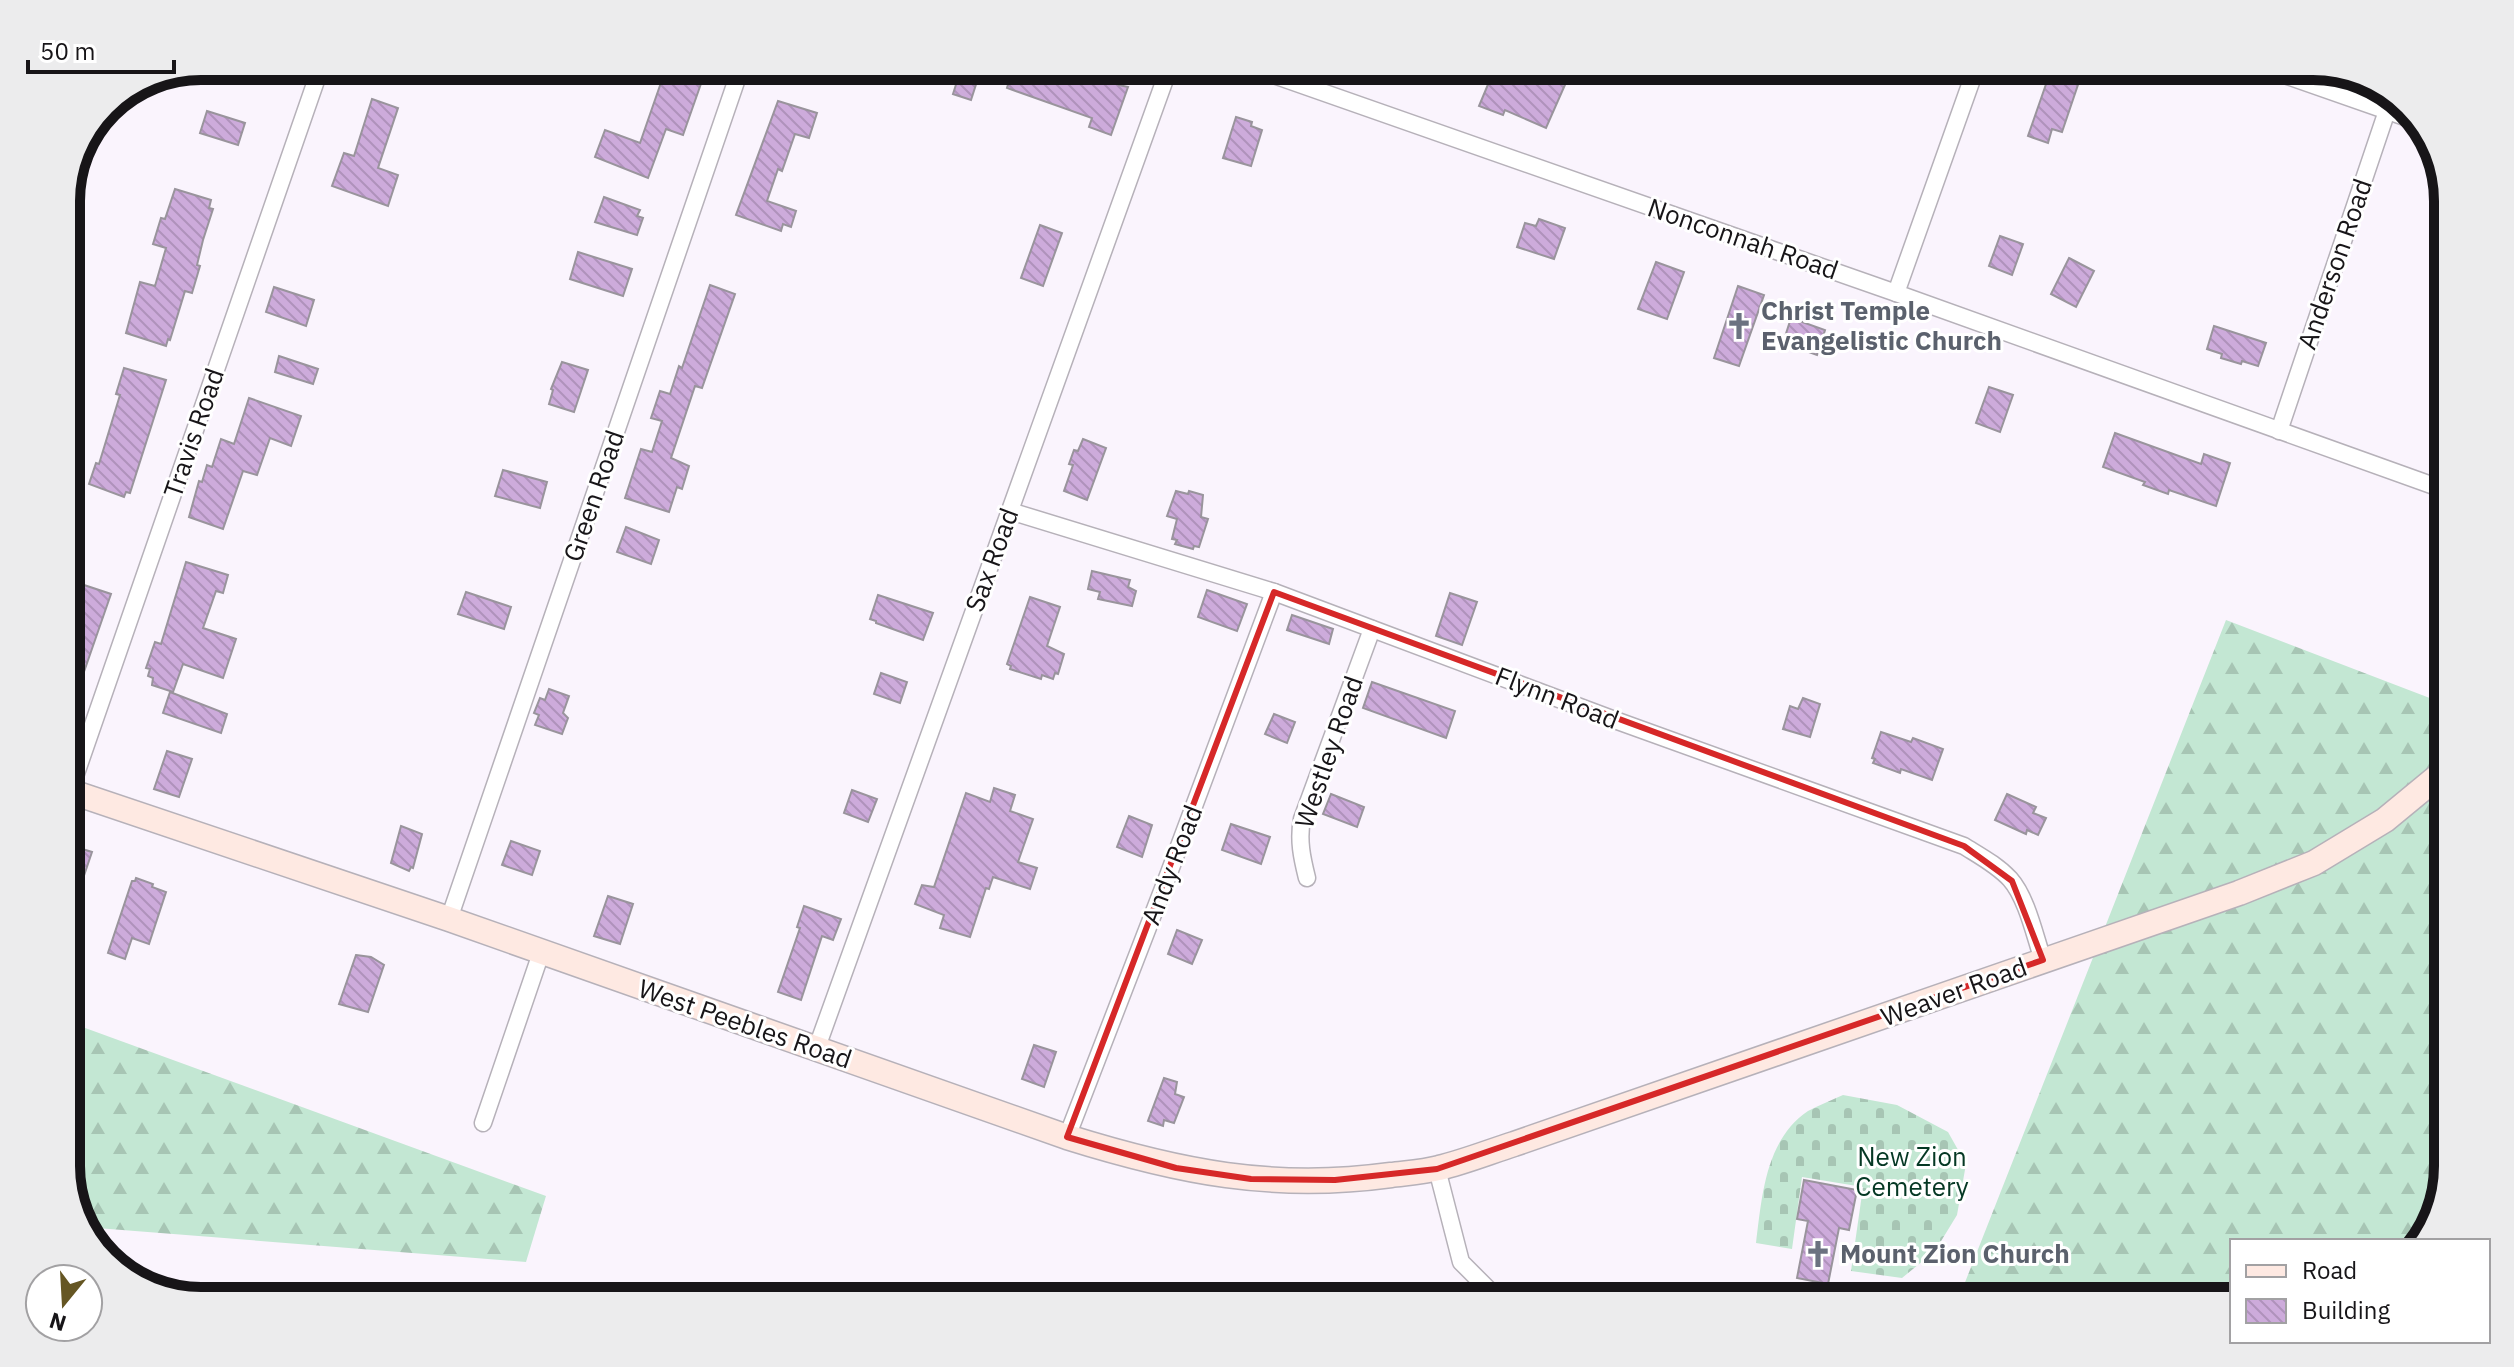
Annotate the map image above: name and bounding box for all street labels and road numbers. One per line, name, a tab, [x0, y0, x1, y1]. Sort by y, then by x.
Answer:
street label: Anderson Road	[2289, 174, 2379, 353]
street label: Nonconnah Road	[1644, 190, 1843, 287]
street label: Travis Road	[155, 363, 231, 502]
street label: Green Road	[555, 426, 631, 566]
street label: Sax Road	[957, 503, 1026, 616]
street label: Flynn Road	[1491, 658, 1624, 736]
street label: Westley Road	[1286, 671, 1370, 832]
street label: Andy Road	[1133, 800, 1209, 929]
street label: Weaver Road	[1876, 949, 2031, 1033]
street label: West Peebles Road	[634, 971, 857, 1076]

